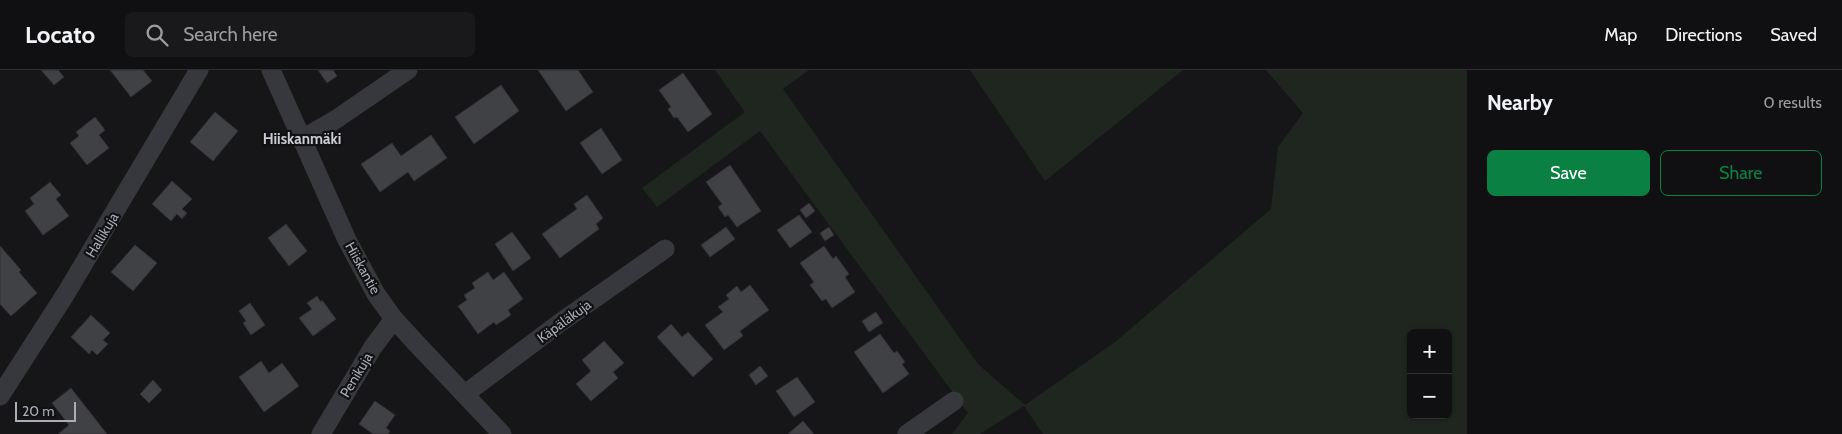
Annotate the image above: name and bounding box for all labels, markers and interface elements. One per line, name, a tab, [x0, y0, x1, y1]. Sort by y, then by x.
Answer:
search box	[125, 12, 475, 57]
text: Locato	[25, 20, 95, 49]
icon: search	[143, 21, 171, 49]
text: Search here	[183, 23, 278, 46]
text: Map	[1604, 24, 1637, 46]
text: Directions	[1665, 24, 1742, 46]
text: Saved	[1770, 24, 1817, 46]
text: Nearby	[1487, 90, 1553, 115]
text: 0 results	[1763, 93, 1822, 112]
district label: Hiiskanmäki	[263, 130, 341, 148]
button: Save	[1487, 150, 1650, 196]
button: Share	[1660, 150, 1822, 196]
street label: Hallikuja	[82, 209, 123, 261]
street label: Hiiskantie	[341, 239, 385, 297]
street label: Käpäläkuja	[533, 295, 595, 347]
map controls	[1407, 329, 1452, 419]
button: +	[1407, 329, 1452, 374]
street label: Penikuja	[336, 349, 376, 401]
button: −	[1407, 374, 1452, 419]
scale bar	[15, 399, 76, 422]
text: 20 m	[22, 402, 55, 420]

